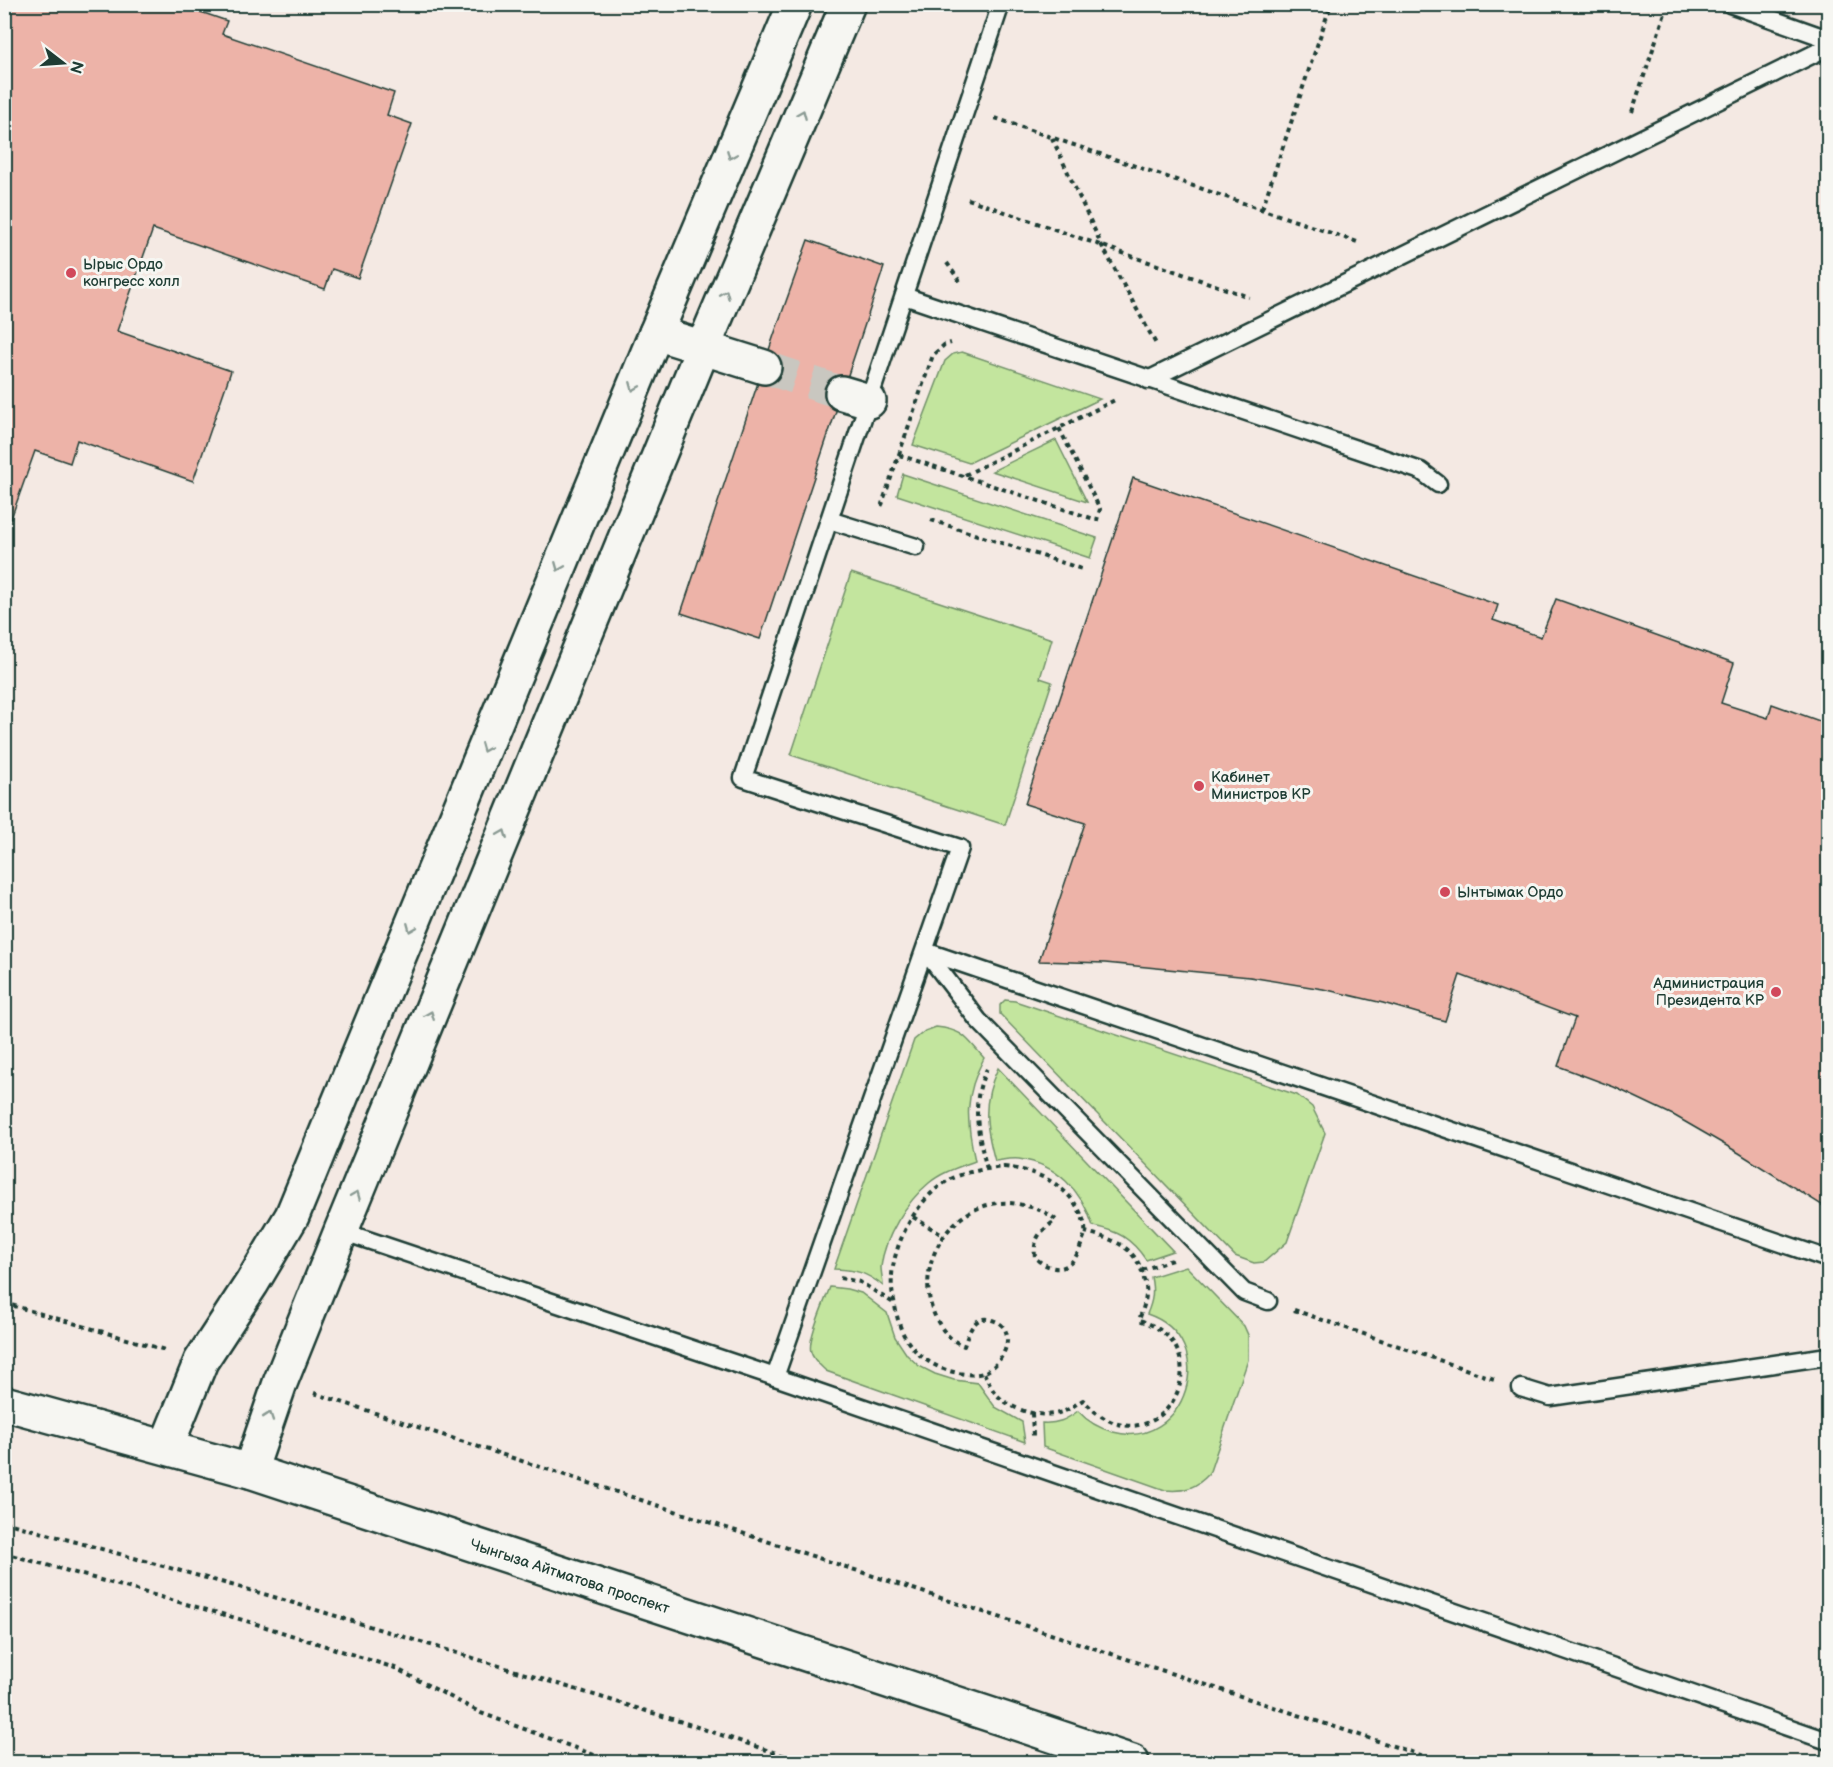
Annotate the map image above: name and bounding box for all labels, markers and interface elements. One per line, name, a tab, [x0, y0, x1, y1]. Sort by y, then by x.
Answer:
north arrow	[33, 33, 93, 93]
text: N	[65, 58, 87, 75]
one-way arrow	[795, 110, 807, 121]
one-way arrow	[726, 149, 738, 160]
place label: Ырыс Ордо конгресс холл	[83, 255, 180, 291]
marker: Ырыс Ордо конгресс холл	[64, 266, 78, 280]
one-way arrow	[718, 289, 730, 300]
one-way arrow	[629, 381, 641, 392]
one-way arrow	[554, 561, 566, 572]
one-way arrow	[480, 741, 492, 752]
place label: Кабинет Министров КР	[1211, 768, 1311, 804]
marker: Кабинет Министров КР	[1192, 779, 1206, 793]
one-way arrow	[496, 830, 508, 841]
place label: Ынтымак Ордо	[1457, 883, 1563, 902]
marker: Ынтымак Ордо	[1438, 885, 1452, 899]
one-way arrow	[406, 922, 418, 933]
place label: Администрация Президента КР	[1652, 974, 1765, 1010]
marker: Администрация Президента КР	[1769, 985, 1783, 999]
one-way arrow	[423, 1010, 435, 1021]
one-way arrow	[349, 1191, 361, 1202]
one-way arrow	[261, 1411, 274, 1422]
street label: Чынгыза Айтматова проспект	[468, 1535, 672, 1618]

